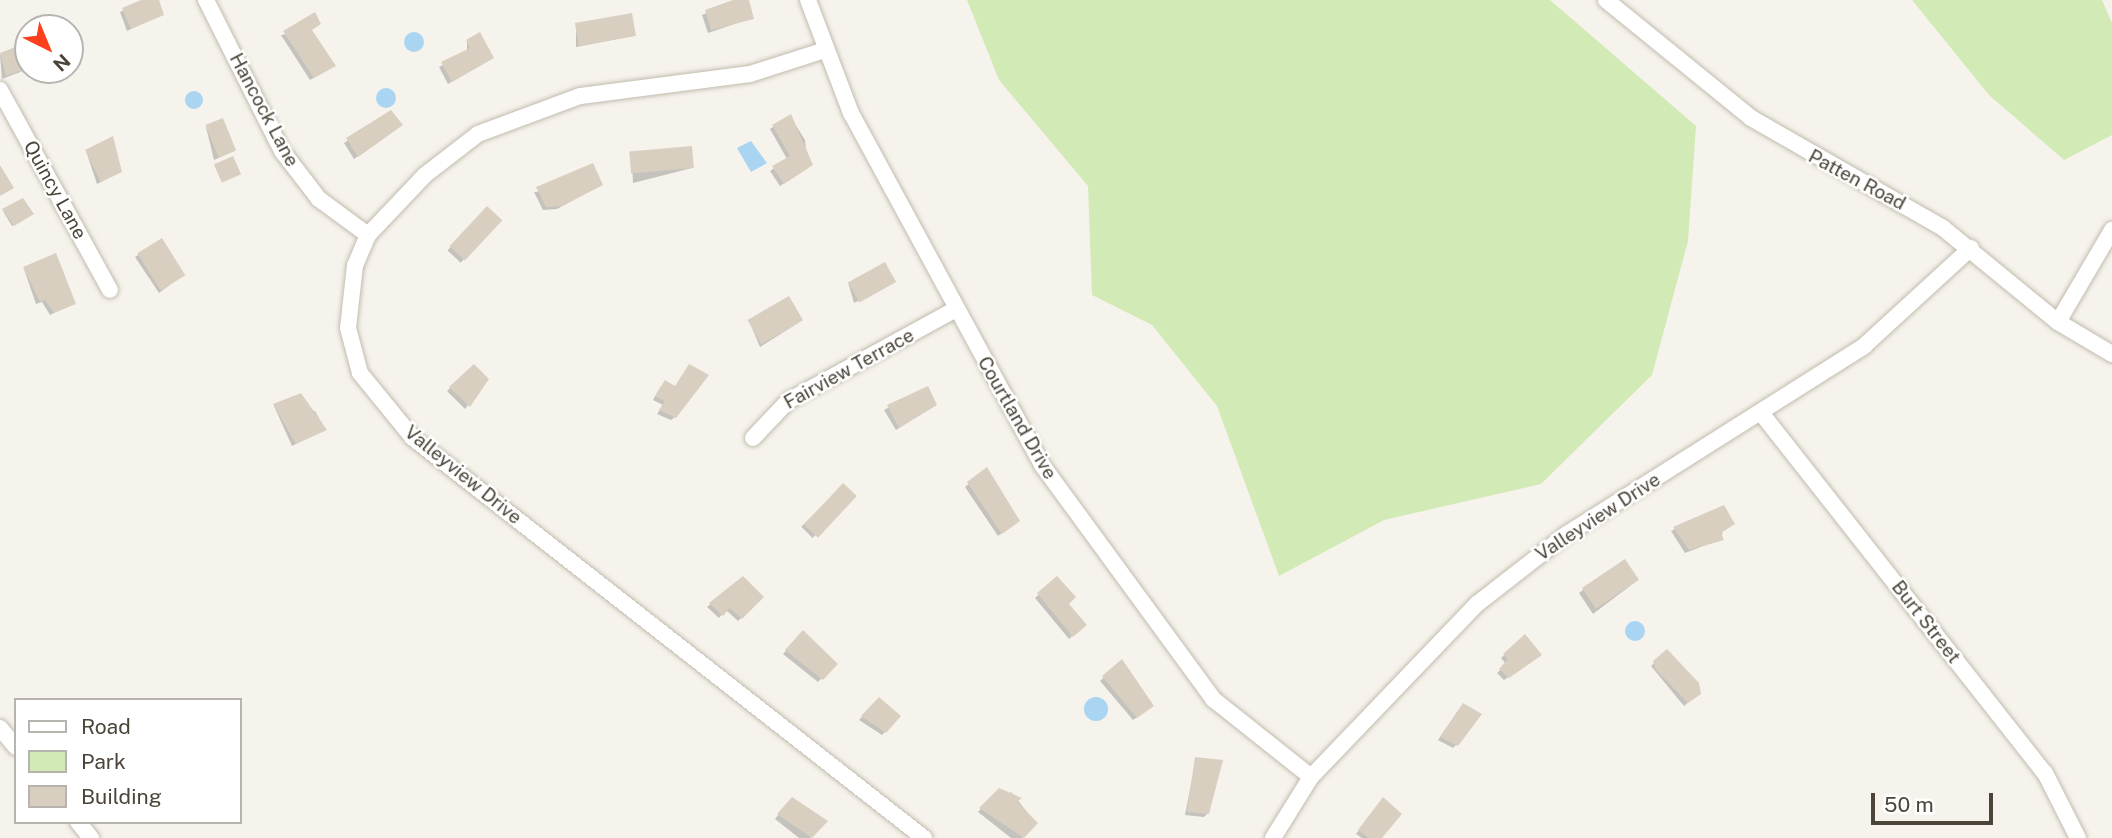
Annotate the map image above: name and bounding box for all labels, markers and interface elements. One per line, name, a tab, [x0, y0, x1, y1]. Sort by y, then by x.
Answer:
north arrow	[14, 14, 84, 84]
street label: Hancock Lane	[225, 49, 303, 171]
text: N	[49, 50, 75, 76]
street label: Quincy Lane	[19, 137, 91, 243]
street label: Patten Road	[1804, 145, 1910, 215]
street label: Fairview Terrace	[780, 324, 918, 414]
street label: Courtland Drive	[973, 353, 1061, 483]
street label: Valleyview Drive	[400, 421, 526, 529]
street label: Valleyview Drive	[1531, 468, 1665, 566]
street label: Burt Street	[1887, 576, 1965, 668]
legend	[14, 698, 242, 824]
text: Road	[81, 714, 131, 739]
text: Park	[81, 749, 126, 774]
scale bar	[1874, 778, 1996, 822]
text: Building	[81, 784, 162, 809]
text: 50 m	[1884, 792, 1934, 817]

